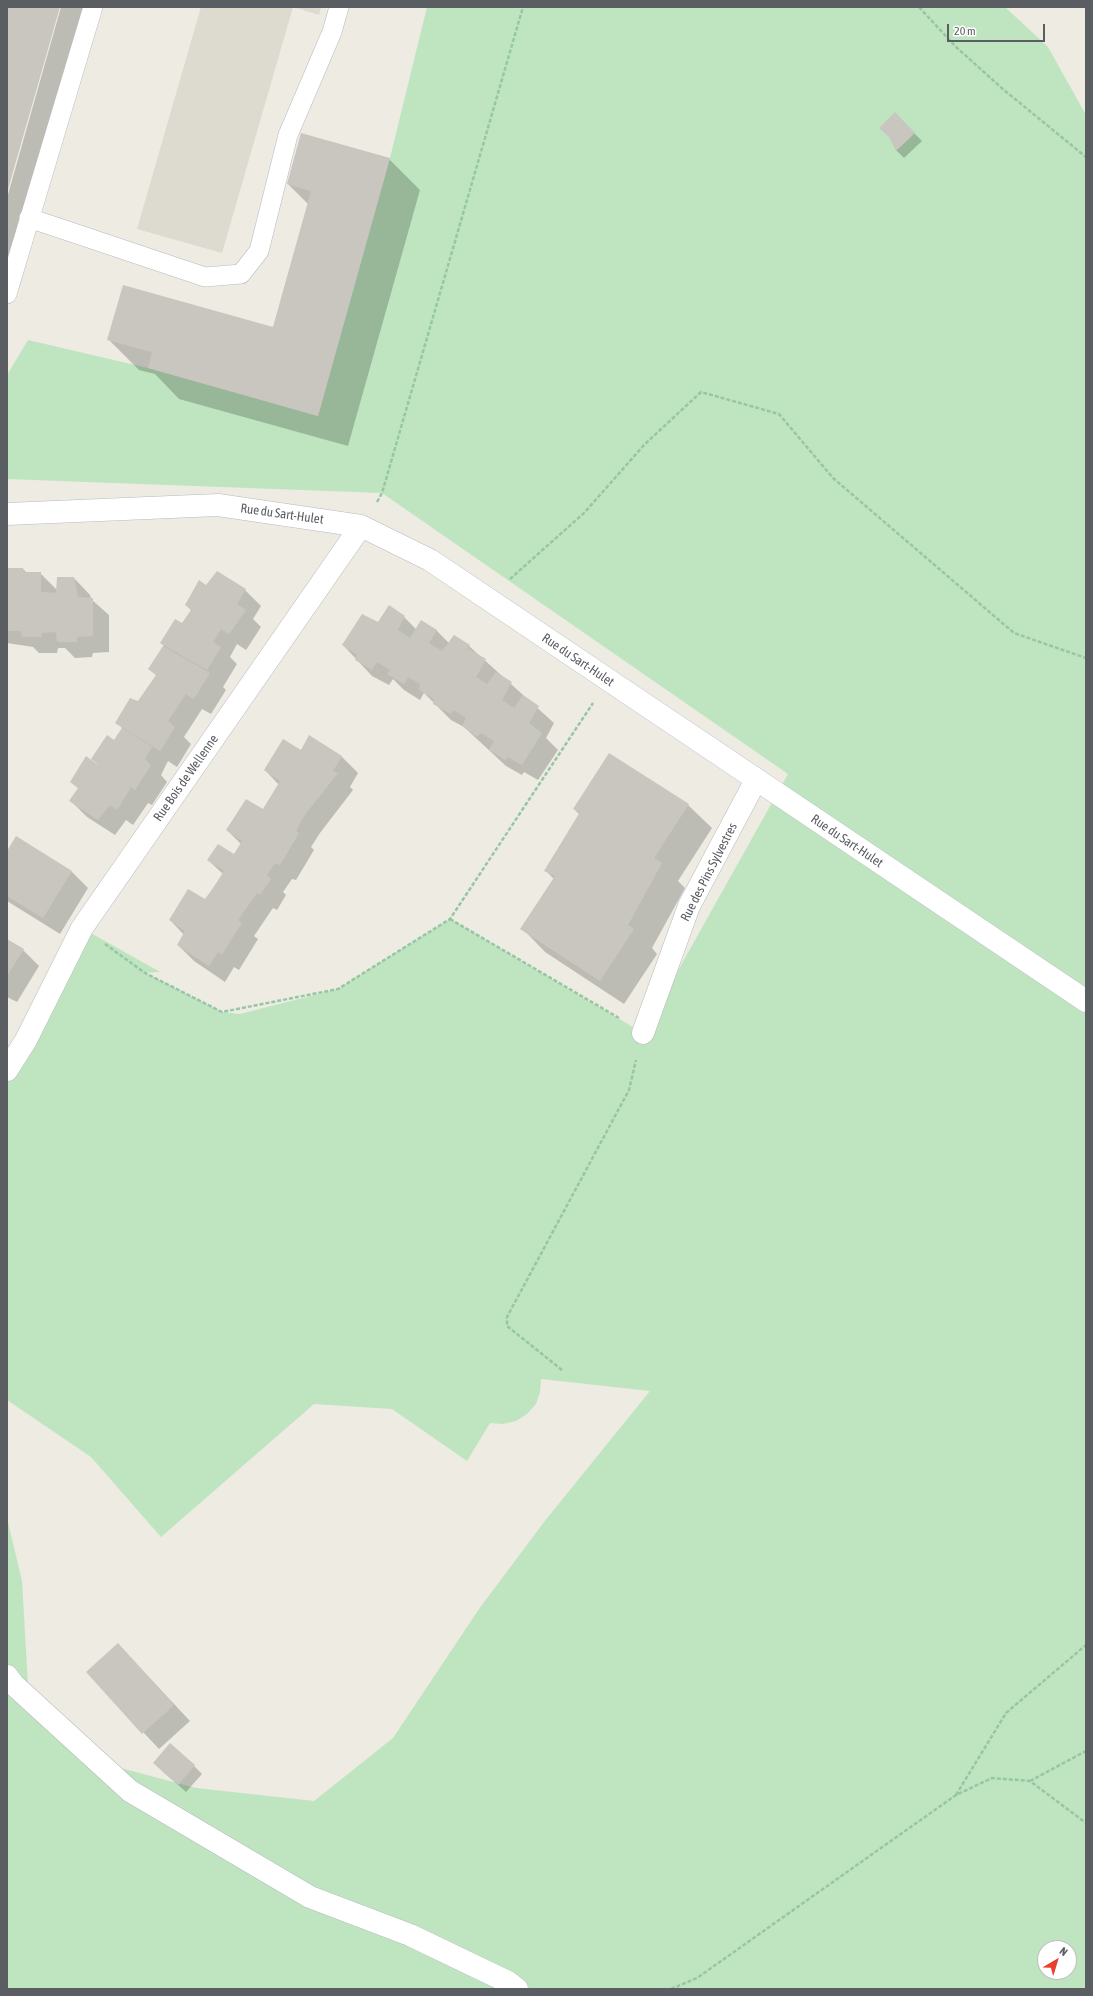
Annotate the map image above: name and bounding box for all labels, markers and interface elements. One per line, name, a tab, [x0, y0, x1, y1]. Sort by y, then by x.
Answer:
scale bar	[949, 16, 1047, 42]
text: 20 m	[954, 24, 976, 38]
street label: Rue du Sart-Hulet	[239, 500, 325, 528]
street label: Rue du Sart-Hulet	[539, 630, 617, 690]
street label: Rue Bois de Wellenne	[150, 732, 222, 824]
street label: Rue du Sart-Hulet	[808, 811, 886, 871]
street label: Rue des Pins Sylvestres	[677, 820, 741, 924]
north arrow	[1037, 1940, 1077, 1980]
text: N	[1058, 1945, 1070, 1958]

